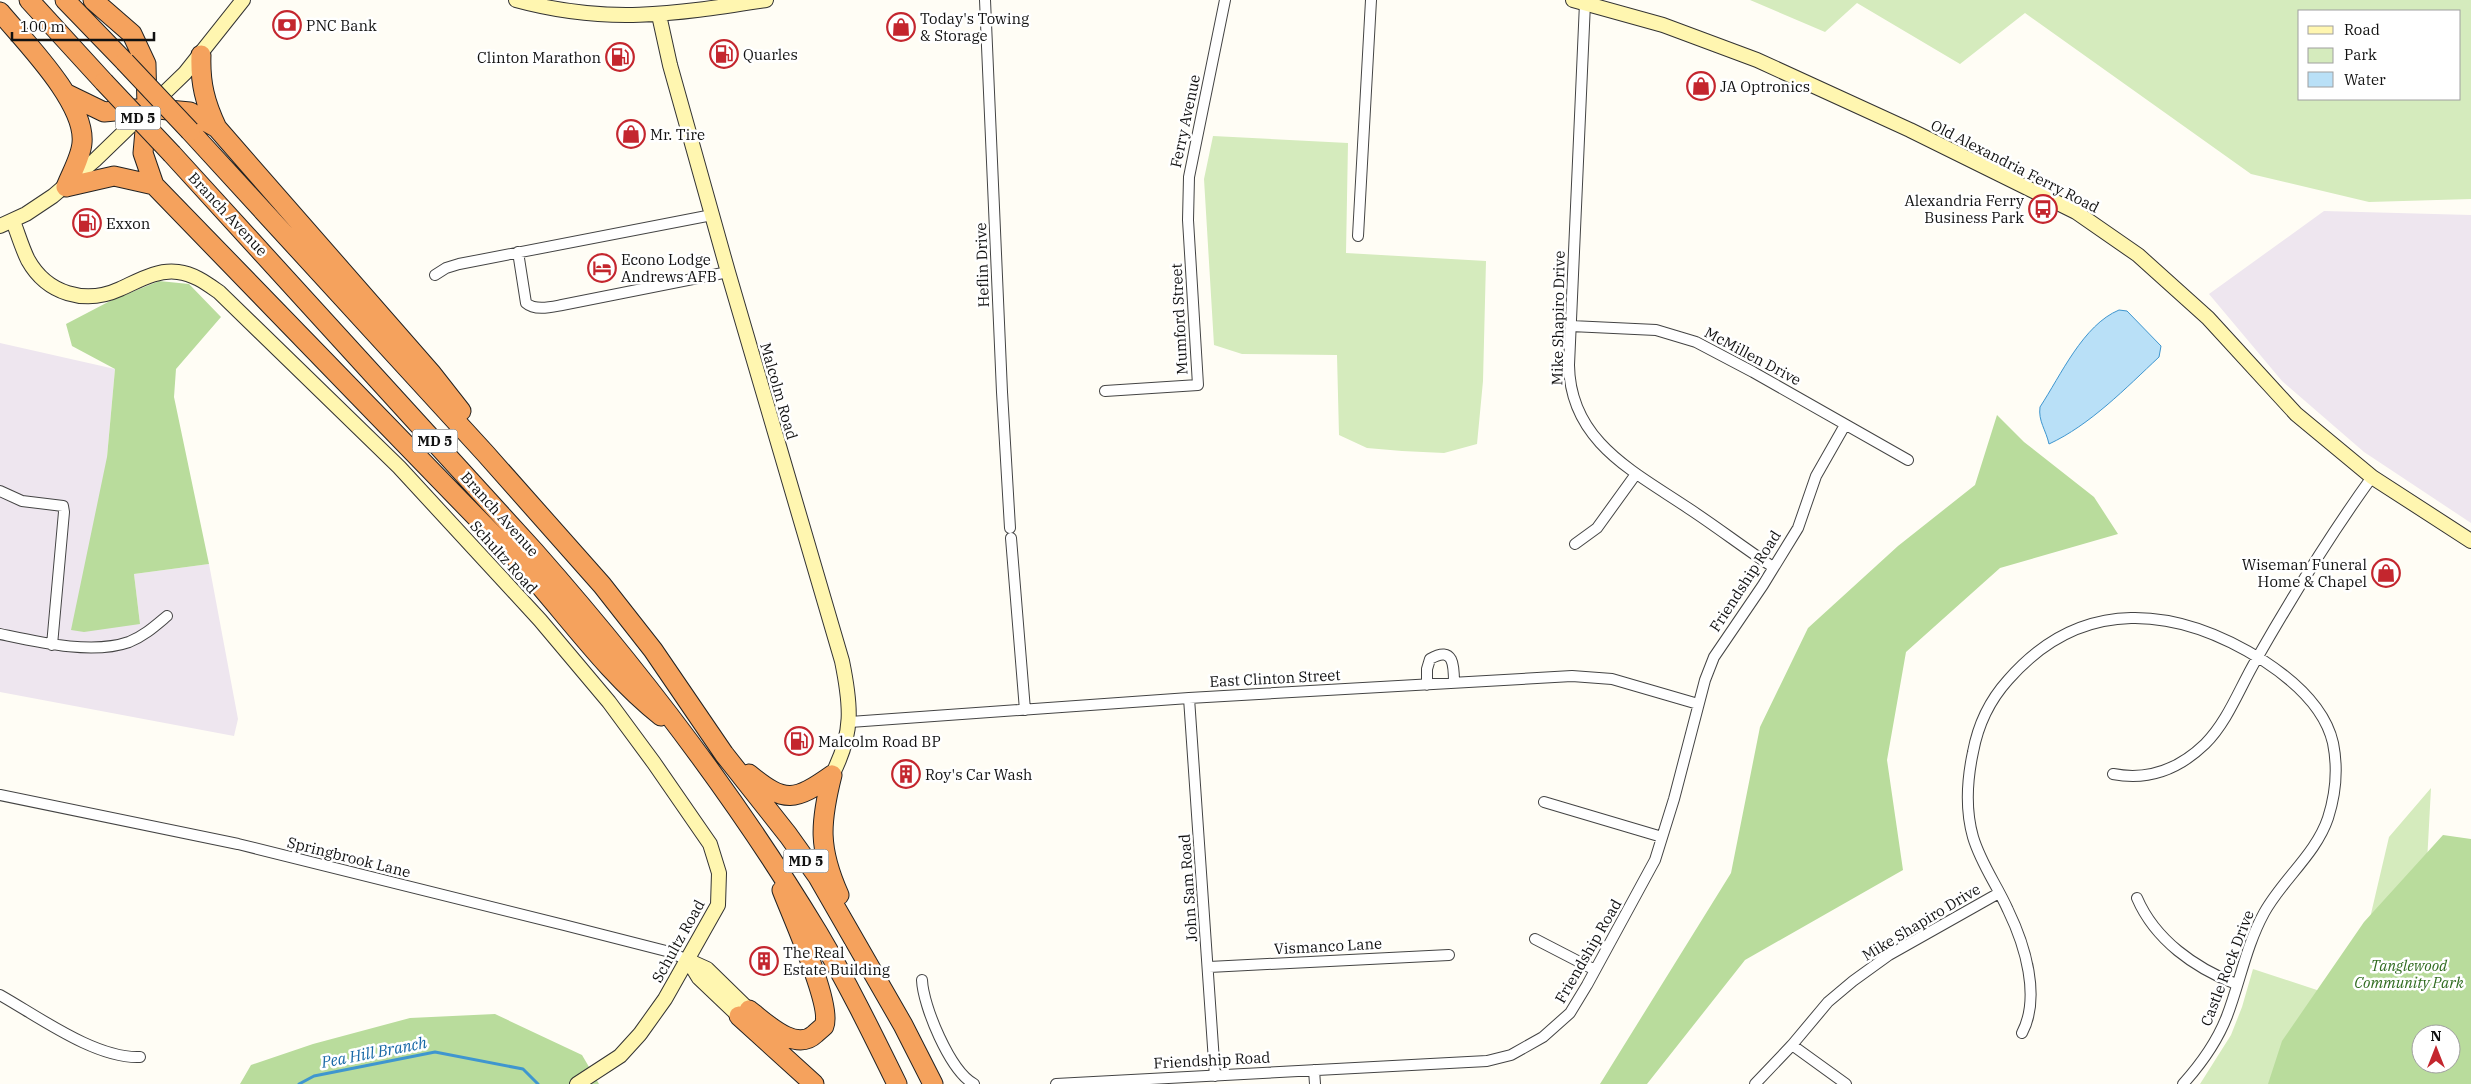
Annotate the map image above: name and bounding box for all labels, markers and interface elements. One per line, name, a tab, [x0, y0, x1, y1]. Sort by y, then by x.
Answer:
place label: Today's Towing & Storage	[920, 9, 1029, 45]
scale bar	[12, 10, 155, 42]
bank icon: PNC Bank	[272, 10, 302, 40]
legend	[2298, 10, 2461, 100]
shop icon: Today's Towing & Storage	[886, 12, 916, 42]
place label: PNC Bank	[306, 16, 377, 35]
text: 100 m	[20, 17, 65, 36]
text: Road	[2344, 20, 2380, 39]
fuel station icon: Quarles	[709, 39, 739, 69]
fuel station icon: Clinton Marathon	[605, 42, 635, 72]
place label: Quarles	[743, 45, 798, 64]
text: Park	[2344, 45, 2377, 64]
place label: Clinton Marathon	[477, 48, 601, 67]
text: Water	[2344, 70, 2386, 89]
shop icon: JA Optronics	[1686, 71, 1716, 101]
street label: Ferry Avenue	[1166, 73, 1204, 169]
place label: JA Optronics	[1720, 77, 1810, 96]
road number: MD 5	[116, 106, 160, 130]
street label: Old Alexandria Ferry Road	[1928, 115, 2102, 217]
shop icon: Mr. Tire	[616, 119, 646, 149]
place label: Mr. Tire	[650, 125, 705, 144]
street label: Branch Avenue	[184, 168, 272, 260]
place label: Alexandria Ferry Business Park	[1905, 191, 2024, 227]
bus stop icon: Alexandria Ferry Business Park	[2028, 194, 2058, 224]
fuel station icon: Exxon	[72, 208, 102, 238]
place label: Exxon	[106, 214, 151, 233]
street label: Heflin Drive	[971, 222, 993, 308]
place label: Econo Lodge Andrews AFB	[621, 250, 717, 286]
street label: Mike Shapiro Drive	[1547, 251, 1569, 385]
hotel icon: Econo Lodge Andrews AFB	[587, 253, 617, 283]
street label: Mumford Street	[1167, 263, 1191, 375]
street label: McMillen Drive	[1701, 323, 1805, 389]
street label: Malcolm Road	[756, 340, 802, 442]
road number: MD 5	[412, 430, 458, 452]
street label: Branch Avenue	[457, 468, 543, 560]
street label: Schultz Road	[466, 516, 542, 598]
street label: Friendship Road	[1705, 527, 1785, 635]
place label: Wiseman Funeral Home & Chapel	[2242, 555, 2367, 591]
shop icon: Wiseman Funeral Home & Chapel	[2371, 558, 2401, 588]
street label: East Clinton Street	[1209, 665, 1341, 691]
fuel station icon: Malcolm Road BP	[784, 726, 814, 756]
place label: Malcolm Road BP	[818, 732, 941, 751]
building icon: Roy's Car Wash	[891, 759, 921, 789]
place label: Roy's Car Wash	[925, 765, 1032, 784]
street label: Springbrook Lane	[285, 832, 413, 882]
street label: John Sam Road	[1175, 833, 1201, 943]
road number: MD 5	[784, 849, 828, 872]
street label: Mike Shapiro Drive	[1858, 879, 1984, 965]
street label: Schultz Road	[647, 896, 709, 986]
street label: Friendship Road	[1551, 896, 1625, 1006]
street label: Castle Rock Drive	[2196, 907, 2258, 1029]
street label: Vismanco Lane	[1274, 934, 1382, 958]
place label: The Real Estate Building	[783, 943, 890, 979]
building icon: The Real Estate Building	[749, 946, 779, 976]
park label: Tanglewood Community Park	[2354, 956, 2464, 992]
north arrow	[2411, 1024, 2461, 1074]
text: N	[2430, 1027, 2442, 1045]
water label: Pea Hill Branch	[319, 1032, 429, 1072]
street label: Friendship Road	[1153, 1047, 1271, 1073]

